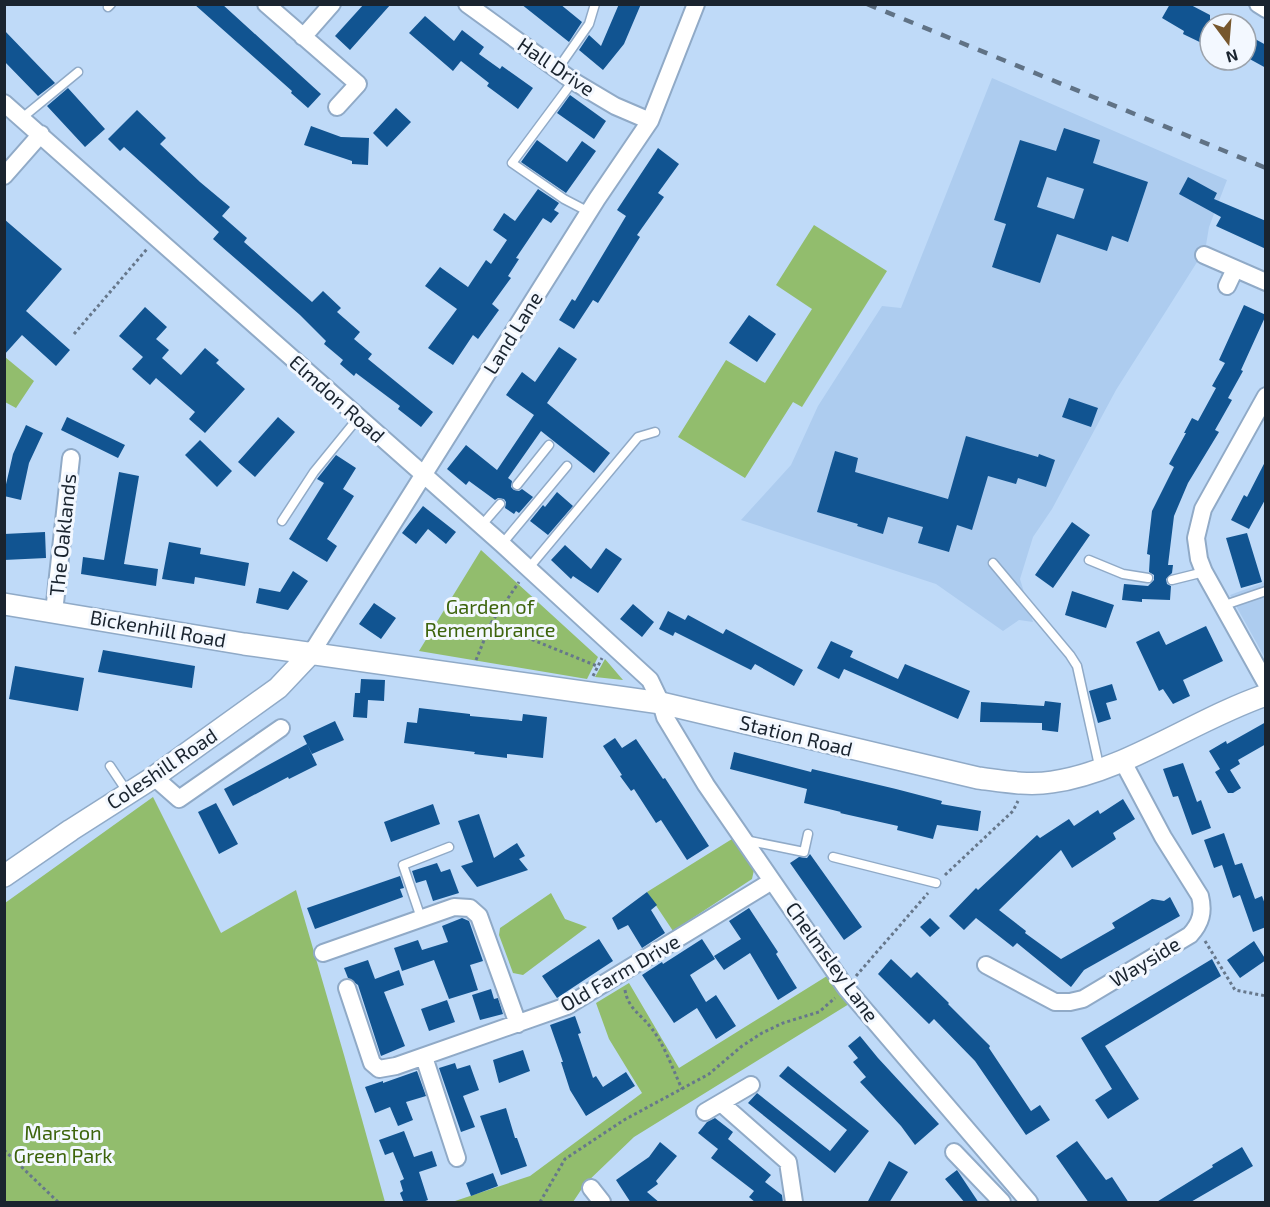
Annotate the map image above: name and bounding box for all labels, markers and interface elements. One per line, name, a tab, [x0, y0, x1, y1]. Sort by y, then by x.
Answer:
north arrow	[1198, 12, 1258, 72]
street label: Hall Drive	[514, 32, 600, 101]
text: N	[1224, 46, 1240, 68]
street label: Land Lane	[477, 287, 547, 378]
street label: Elmdon Road	[285, 349, 390, 447]
street label: The Oaklands	[44, 472, 80, 597]
park label: Garden of Remembrance	[424, 594, 556, 641]
street label: Bickenhill Road	[88, 604, 228, 652]
street label: Station Road	[737, 709, 855, 761]
street label: Coleshill Road	[102, 722, 221, 814]
street label: Chelmsley Lane	[781, 897, 884, 1026]
street label: Old Farm Drive	[555, 928, 684, 1016]
street label: Wayside	[1105, 931, 1184, 991]
park label: Marston Green Park	[14, 1120, 112, 1167]

